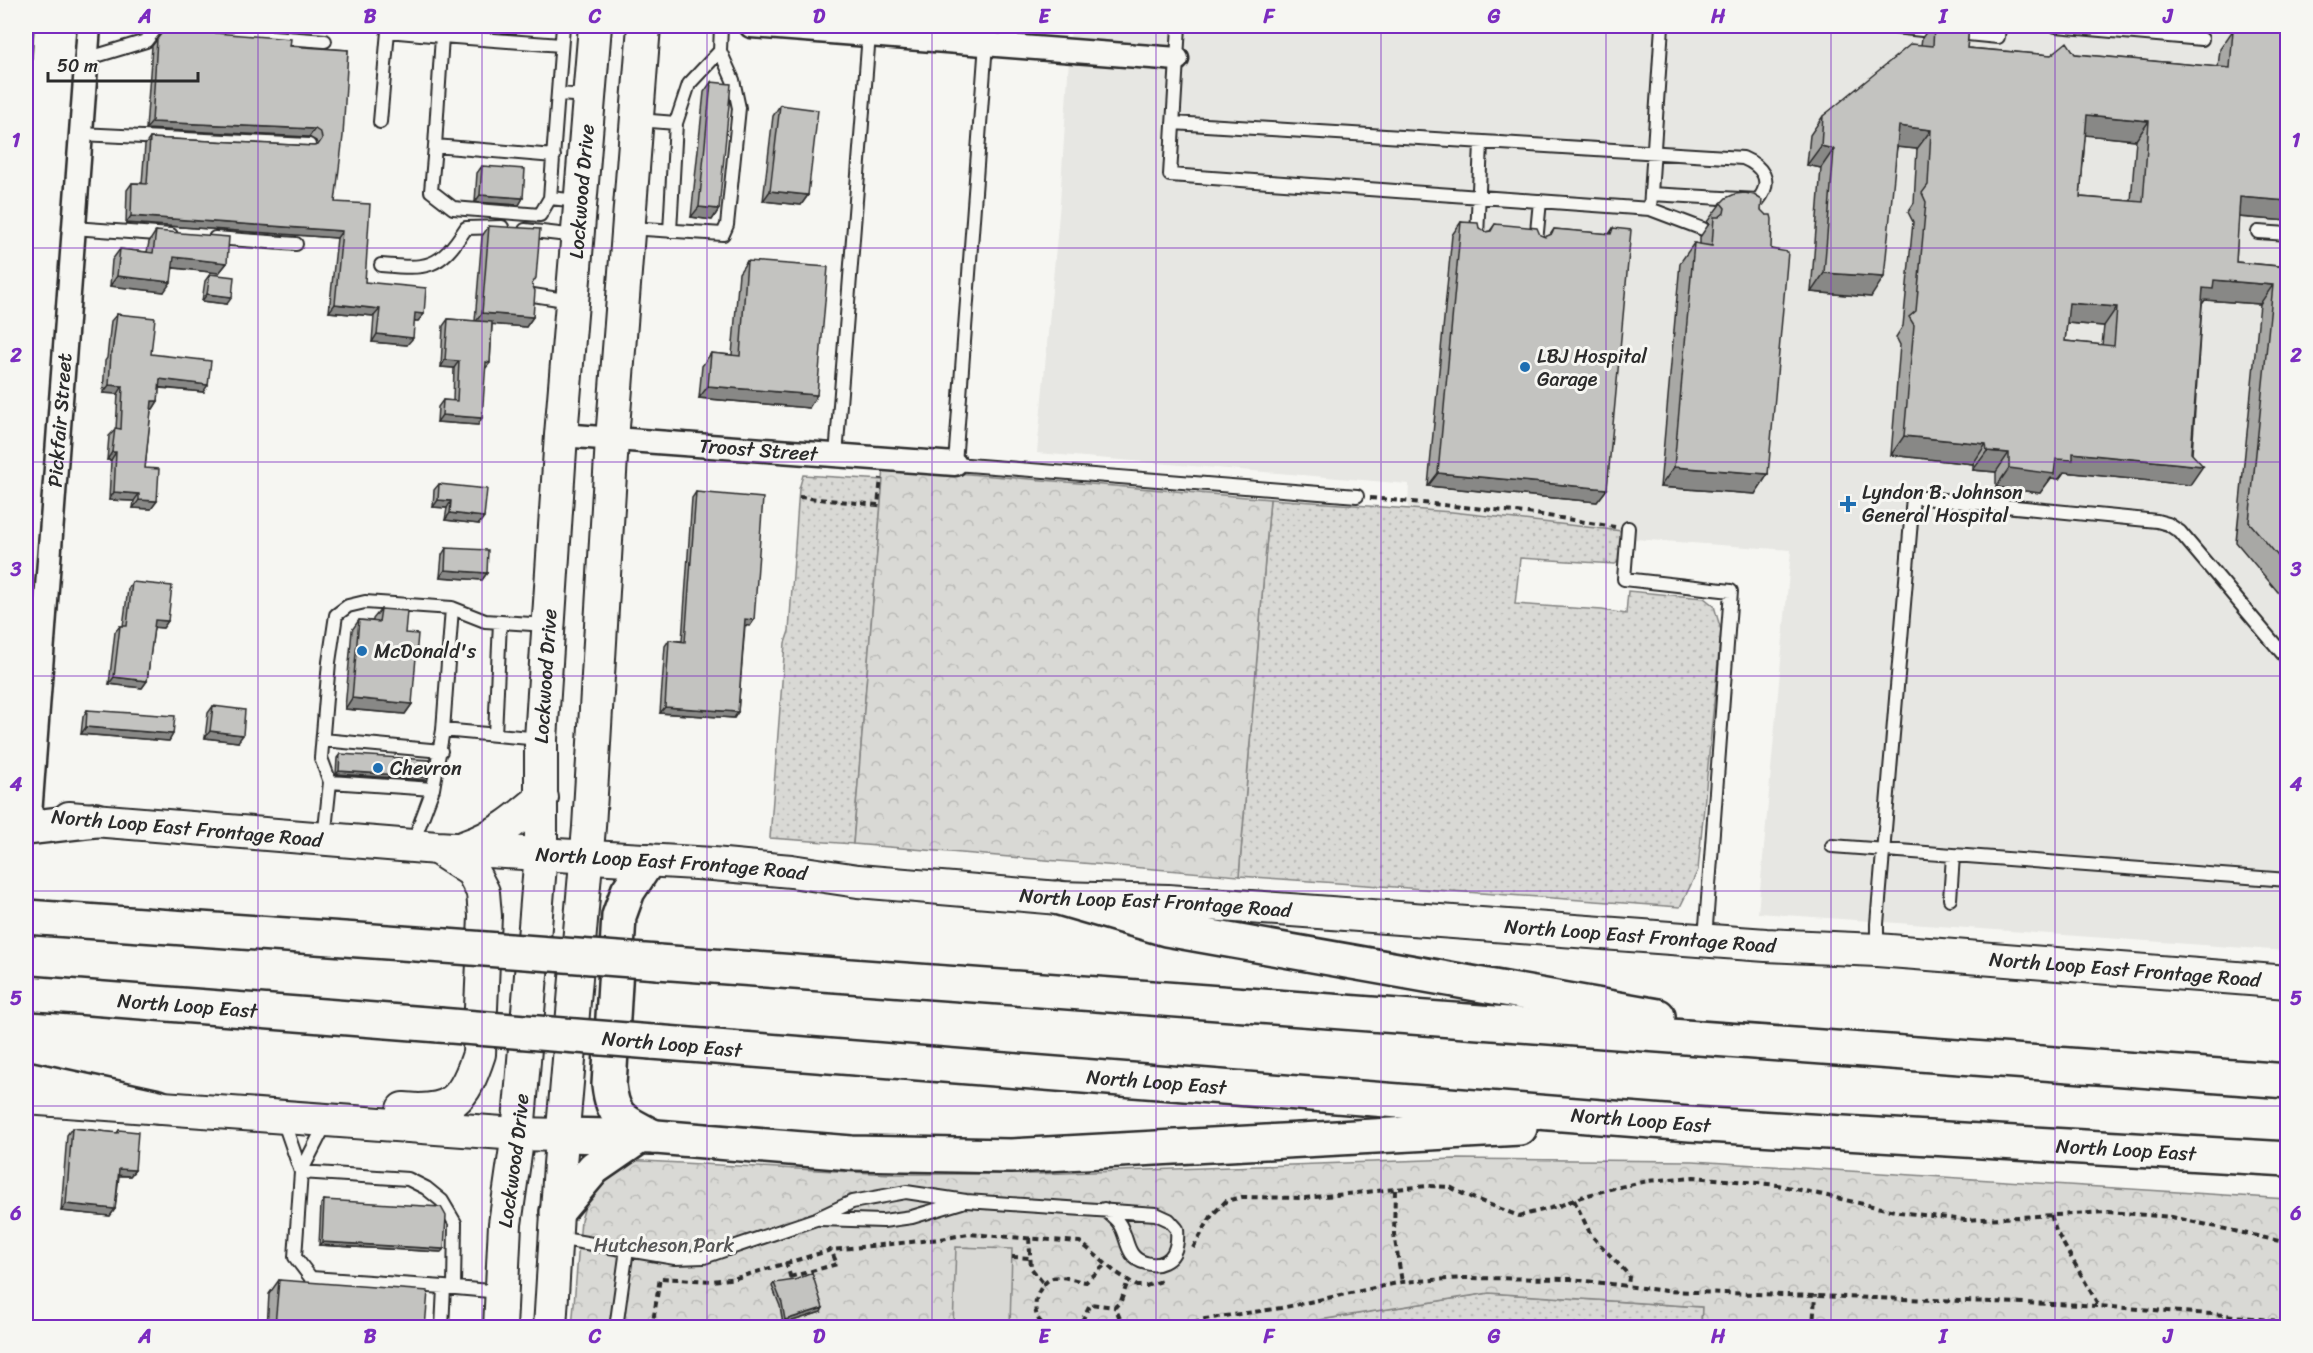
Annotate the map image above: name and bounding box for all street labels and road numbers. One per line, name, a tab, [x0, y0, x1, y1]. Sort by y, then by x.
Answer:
street label: Lockwood Drive	[559, 123, 605, 260]
street label: Pickfair Street	[38, 351, 83, 489]
street label: Troost Street	[698, 428, 820, 472]
street label: Lockwood Drive	[524, 608, 568, 745]
street label: North Loop East Frontage Road	[50, 799, 325, 858]
street label: North Loop East Frontage Road	[535, 837, 811, 891]
street label: North Loop East Frontage Road	[1018, 878, 1294, 928]
street label: North Loop East Frontage Road	[1503, 909, 1778, 963]
street label: North Loop East Frontage Road	[1988, 942, 2263, 998]
street label: North Loop East	[116, 983, 260, 1029]
street label: North Loop East	[601, 1021, 744, 1068]
street label: North Loop East	[1085, 1059, 1229, 1105]
street label: Lockwood Drive	[488, 1092, 539, 1230]
street label: North Loop East	[1570, 1098, 1713, 1143]
street label: North Loop East	[2055, 1128, 2198, 1172]

